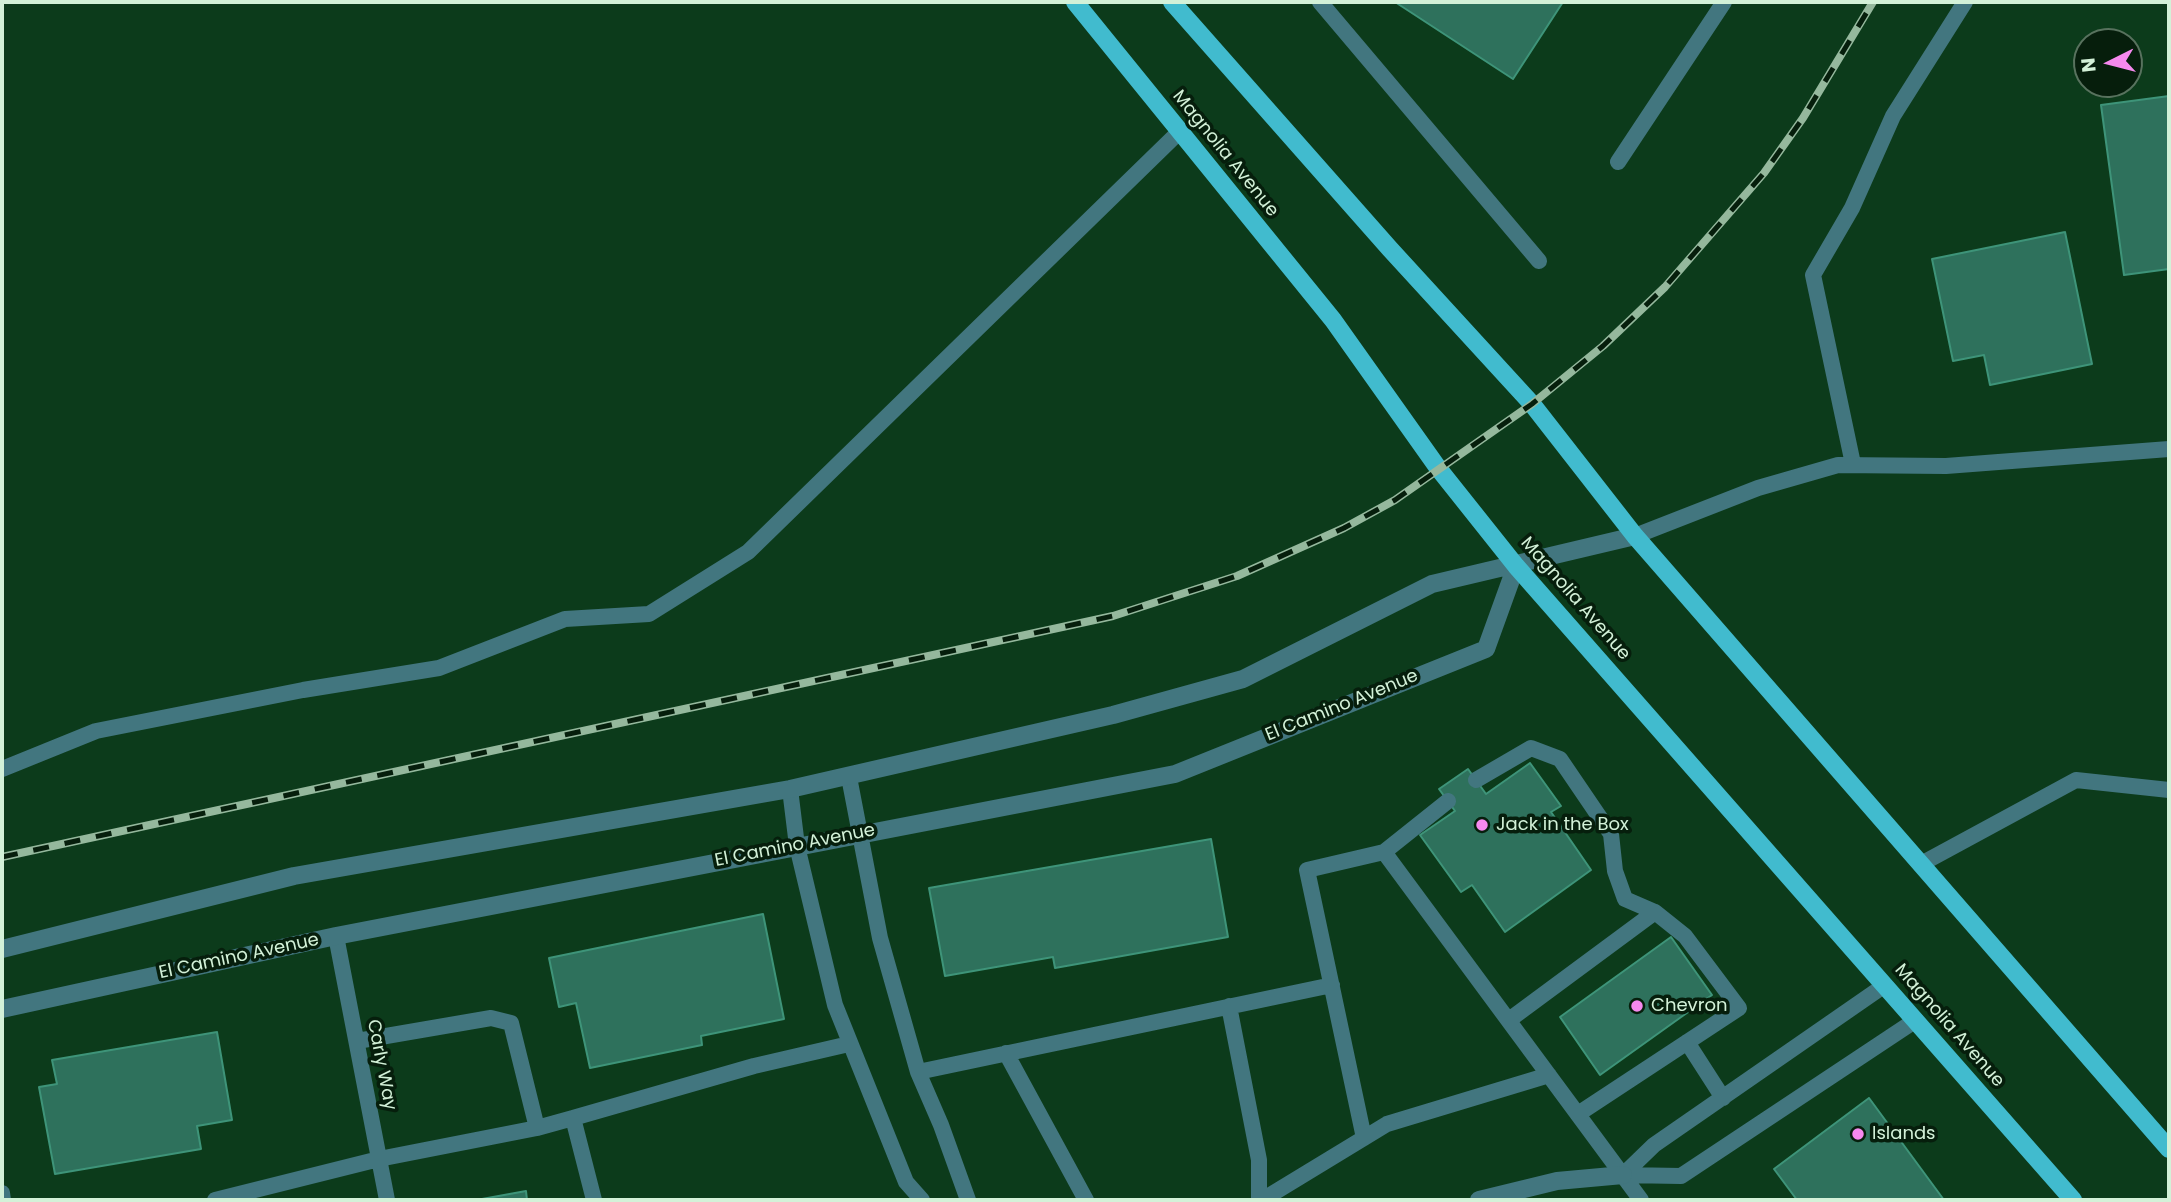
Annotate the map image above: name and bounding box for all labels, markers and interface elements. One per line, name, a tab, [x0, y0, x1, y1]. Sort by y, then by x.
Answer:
north arrow	[2073, 28, 2143, 98]
text: N	[2074, 57, 2103, 74]
street label: Magnolia Avenue	[1167, 86, 1283, 222]
street label: Magnolia Avenue	[1516, 533, 1634, 665]
street label: El Camino Avenue	[1262, 665, 1422, 747]
place label: Jack in the Box	[1496, 814, 1629, 836]
marker: Jack in the Box	[1474, 817, 1490, 833]
street label: El Camino Avenue	[713, 820, 877, 872]
street label: El Camino Avenue	[157, 929, 321, 985]
street label: Magnolia Avenue	[1890, 960, 2008, 1092]
place label: Chevron	[1651, 995, 1727, 1017]
marker: Chevron	[1629, 998, 1645, 1014]
street label: Carly Way	[362, 1018, 400, 1112]
place label: Islands	[1872, 1123, 1936, 1145]
marker: Islands	[1850, 1126, 1866, 1142]

